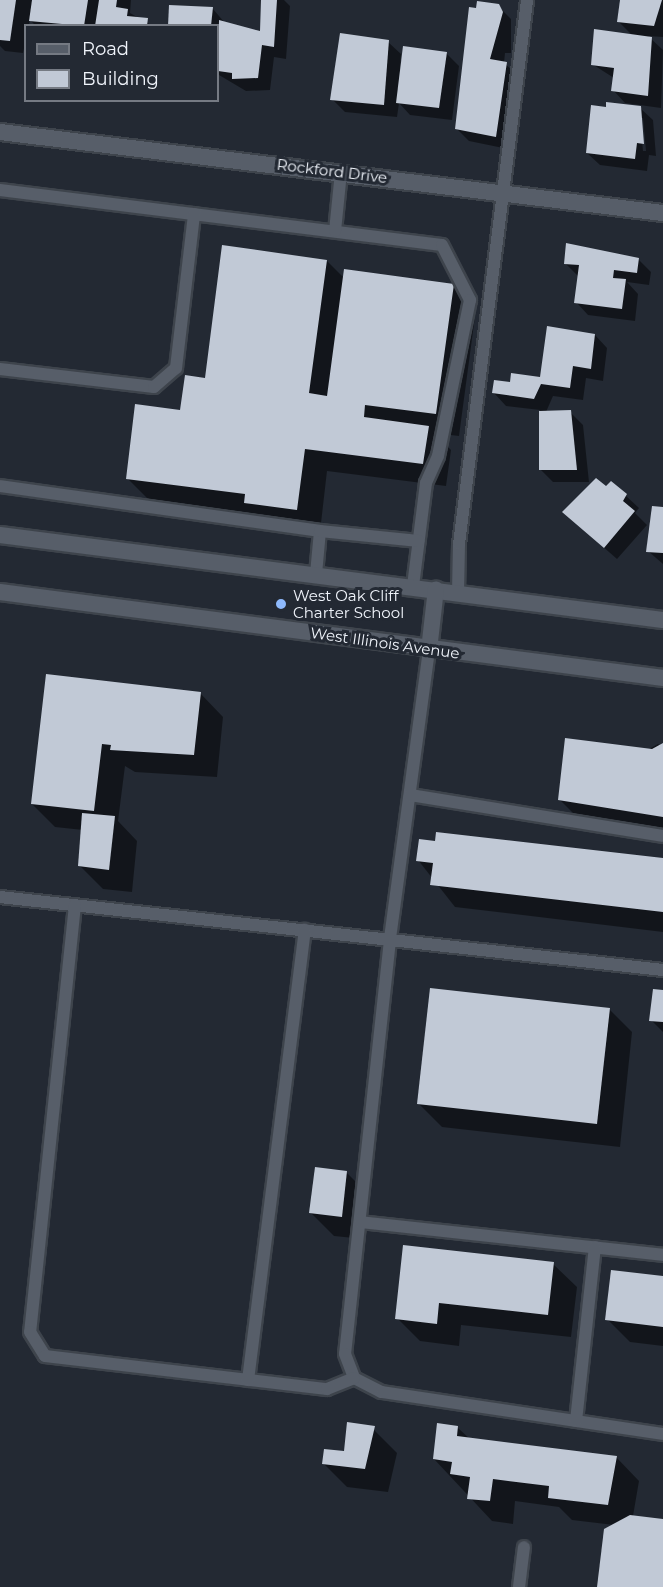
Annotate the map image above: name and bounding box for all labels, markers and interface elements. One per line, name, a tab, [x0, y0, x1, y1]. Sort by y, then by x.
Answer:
legend	[24, 24, 219, 102]
text: Road	[82, 38, 129, 60]
text: Building	[82, 68, 159, 90]
street label: Rockford Drive	[276, 155, 388, 187]
place label: West Oak Cliff Charter School	[293, 586, 404, 621]
marker: West Oak Cliff Charter School	[274, 597, 288, 611]
street label: West Illinois Avenue	[309, 624, 461, 662]

